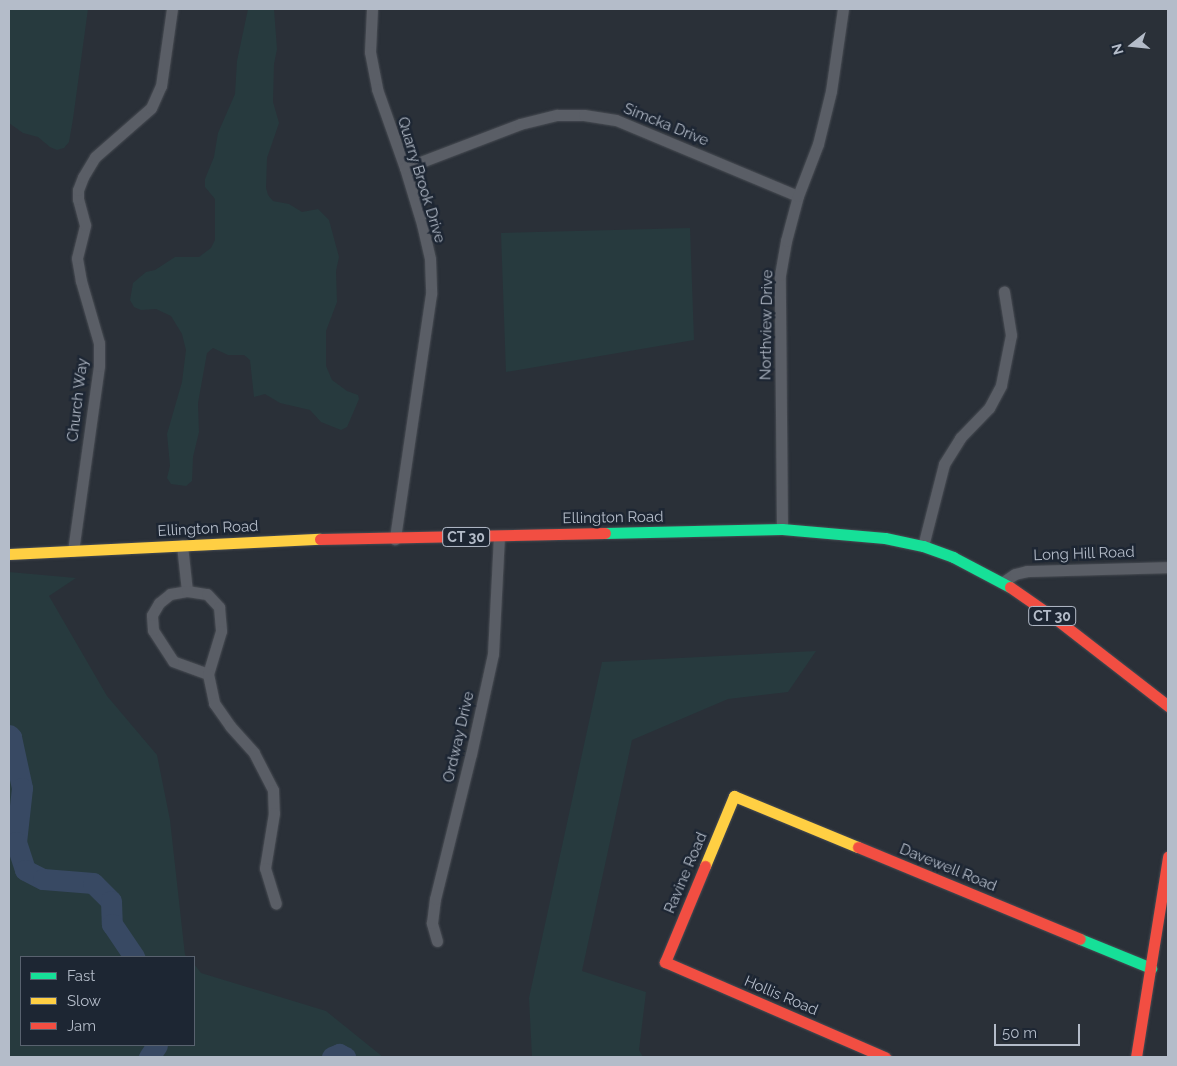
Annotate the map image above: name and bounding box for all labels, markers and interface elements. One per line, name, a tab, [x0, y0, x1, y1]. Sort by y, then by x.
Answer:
north arrow	[1107, 20, 1157, 70]
text: N	[1108, 42, 1127, 56]
street label: Simcka Drive	[621, 100, 711, 150]
street label: Quarry Brook Drive	[393, 115, 449, 245]
street label: Northview Drive	[757, 269, 777, 381]
street label: Church Way	[64, 357, 92, 443]
street label: Ellington Road	[562, 508, 664, 528]
street label: Ellington Road	[157, 517, 259, 541]
road number: CT 30	[441, 526, 491, 548]
street label: Long Hill Road	[1033, 543, 1135, 565]
road number: CT 30	[1027, 604, 1077, 628]
street label: Ordway Drive	[440, 690, 478, 784]
street label: Ravine Road	[661, 830, 711, 916]
street label: Davewell Road	[897, 840, 999, 896]
legend	[20, 956, 195, 1046]
text: Fast	[67, 967, 95, 985]
street label: Hollis Road	[741, 972, 821, 1020]
text: Slow	[67, 992, 101, 1010]
scale bar	[997, 1014, 1083, 1046]
text: Jam	[67, 1017, 96, 1035]
text: 50 m	[1002, 1024, 1037, 1042]

